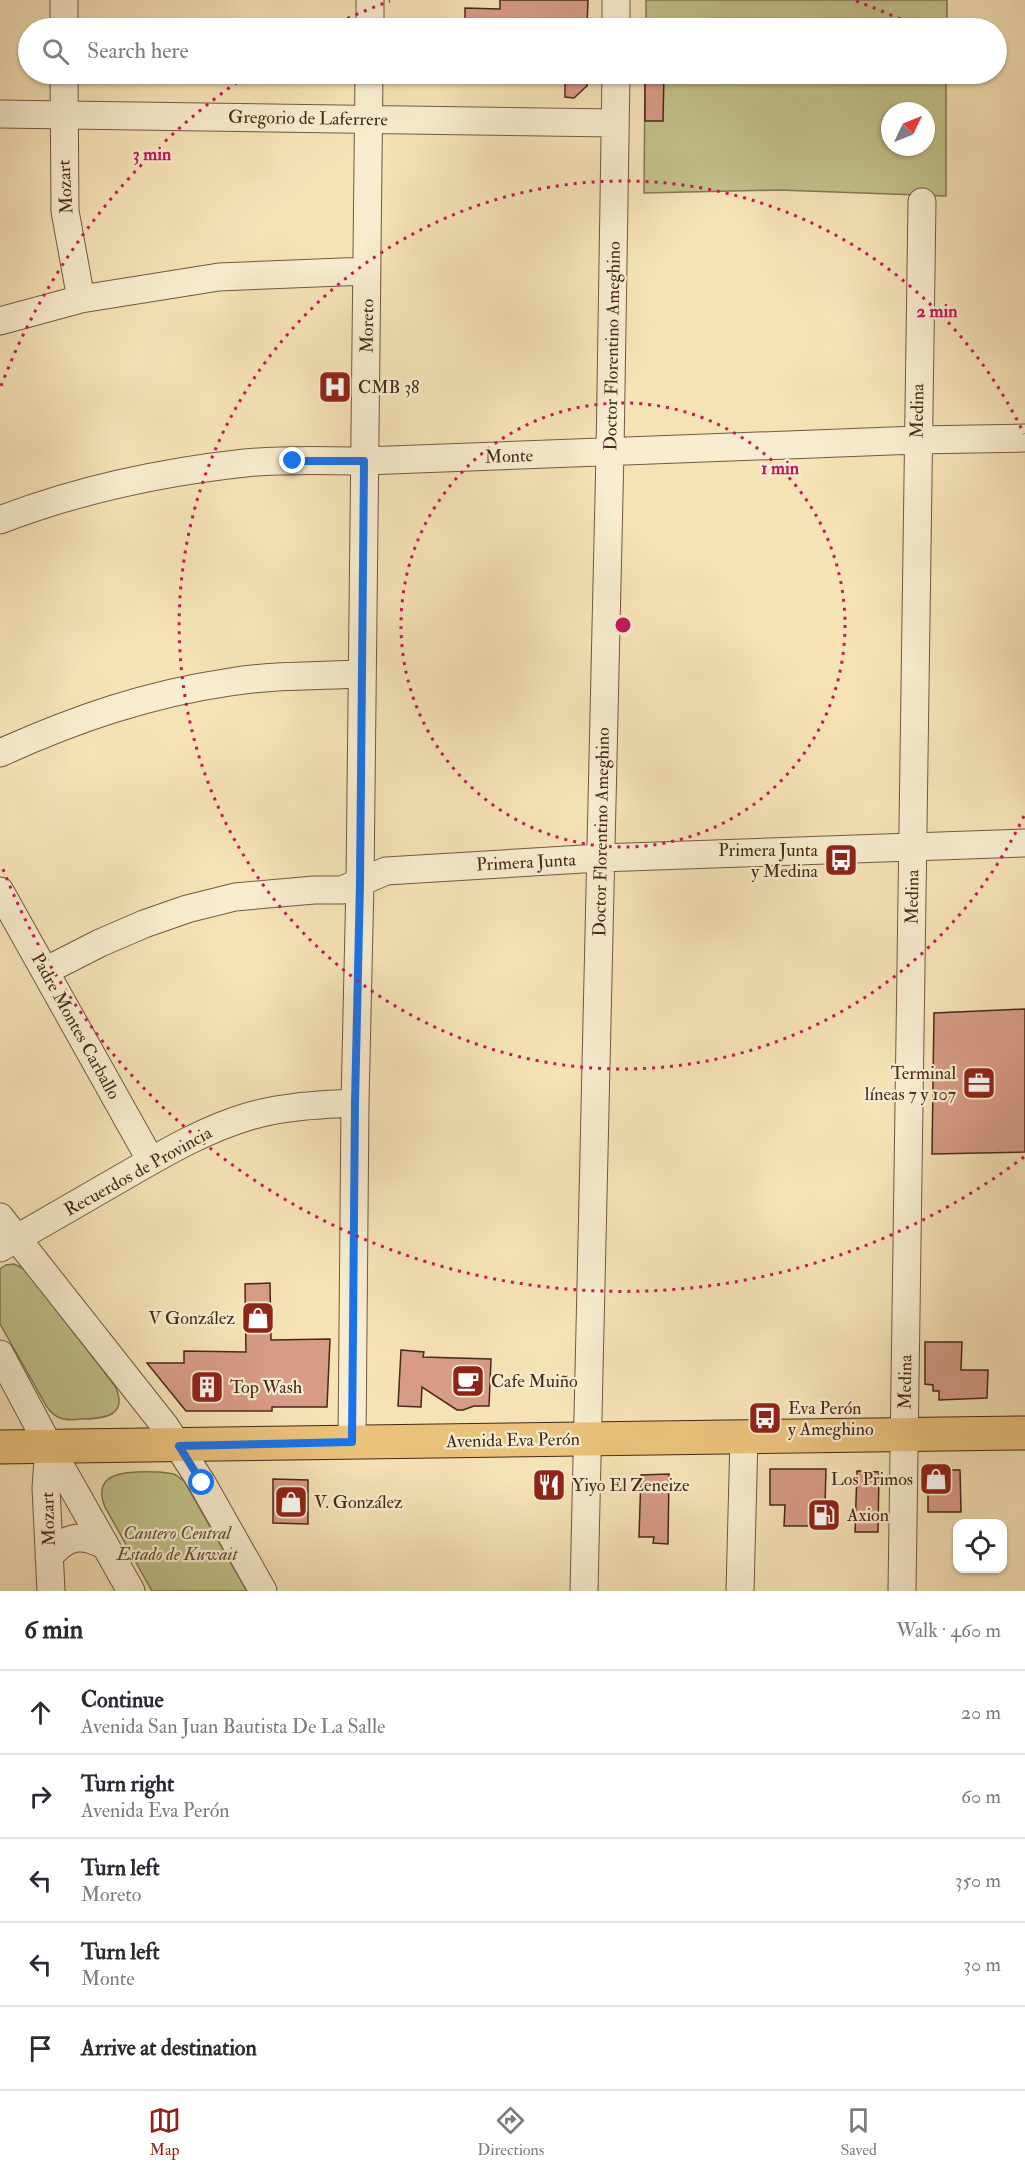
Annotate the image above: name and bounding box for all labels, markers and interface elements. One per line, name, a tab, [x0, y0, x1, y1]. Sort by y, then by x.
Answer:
search box	[18, 18, 1007, 84]
icon: search	[39, 35, 72, 68]
text: Search here	[87, 37, 189, 65]
north arrow	[881, 102, 935, 156]
street label: Gregorio de Laferrere	[228, 106, 388, 131]
text: 3 min	[133, 143, 172, 166]
street label: Mozart	[53, 159, 78, 215]
street label: Doctor Florentino Ameghino	[599, 241, 626, 451]
street label: Moreto	[356, 298, 379, 353]
text: 2 min	[917, 300, 958, 323]
hospital icon: CMB 38	[317, 369, 353, 405]
place label: CMB 38	[358, 376, 420, 399]
street label: Medina	[906, 383, 929, 439]
street label: Monte	[484, 444, 534, 469]
route end	[279, 447, 305, 473]
text: 1 min	[761, 457, 800, 480]
centre of rings	[613, 615, 633, 635]
street label: Doctor Florentino Ameghino	[588, 727, 615, 937]
place label: Primera Junta y Medina	[718, 839, 819, 883]
bus stop icon: Primera Junta y Medina	[823, 842, 859, 878]
street label: Primera Junta	[476, 848, 577, 877]
street label: Medina	[901, 869, 924, 925]
street label: Padre Montes Carballo	[26, 949, 125, 1104]
place label: Terminal líneas 7 y 107	[865, 1062, 956, 1106]
office icon: Terminal líneas 7 y 107	[961, 1065, 997, 1101]
street label: Recuerdos de Provincia	[60, 1121, 217, 1222]
shop icon: V González	[240, 1300, 276, 1336]
place label: V González	[149, 1307, 235, 1330]
street label: Medina	[894, 1354, 917, 1410]
cafe icon: Cafe Muiño	[450, 1363, 486, 1399]
building icon: Top Wash	[189, 1369, 225, 1405]
place label: Cafe Muiño	[491, 1370, 578, 1393]
place label: Top Wash	[230, 1376, 303, 1399]
place label: Eva Perón y Ameghino	[788, 1397, 874, 1441]
bus stop icon: Eva Perón y Ameghino	[747, 1400, 783, 1436]
street label: Avenida Eva Perón	[445, 1428, 580, 1453]
shop icon: Los Primos	[918, 1461, 954, 1497]
restaurant icon: Yiyo El Zeneize	[531, 1467, 567, 1503]
place label: Los Primos	[831, 1468, 913, 1491]
route start	[188, 1469, 214, 1495]
place label: Yiyo El Zeneize	[572, 1474, 690, 1497]
shop icon: V. González	[273, 1484, 309, 1520]
street label: Mozart	[36, 1491, 61, 1547]
place label: V. González	[314, 1491, 403, 1514]
fuel station icon: Axion	[806, 1497, 842, 1533]
place label: Axion	[846, 1504, 889, 1527]
map controls	[953, 1519, 1007, 1573]
button: locate	[953, 1519, 1007, 1573]
park label: Cantero Central Estado de Kuwait	[115, 1522, 238, 1566]
text: 6 min	[24, 1614, 83, 1646]
text: Walk · 460 m	[896, 1618, 1001, 1643]
text: Continue	[81, 1686, 164, 1714]
icon: ahead	[24, 1696, 57, 1729]
text: 20 m	[961, 1700, 1001, 1725]
text: Avenida San Juan Bautista De La Salle	[81, 1714, 385, 1739]
text: Turn right	[81, 1770, 174, 1798]
icon: right	[24, 1780, 57, 1813]
text: 60 m	[961, 1784, 1001, 1809]
text: Avenida Eva Perón	[81, 1798, 230, 1823]
text: Turn left	[81, 1854, 160, 1882]
icon: left	[24, 1864, 57, 1897]
text: 350 m	[955, 1868, 1001, 1893]
text: Moreto	[81, 1882, 141, 1907]
text: Turn left	[81, 1938, 160, 1966]
icon: left	[24, 1948, 57, 1981]
text: 30 m	[963, 1952, 1001, 1977]
text: Monte	[81, 1966, 135, 1991]
icon: arrive	[24, 2032, 57, 2065]
text: Arrive at destination	[81, 2034, 257, 2062]
tab: Map	[148, 2104, 181, 2160]
tab: Directions	[477, 2104, 544, 2160]
tab: Saved	[840, 2104, 877, 2160]

